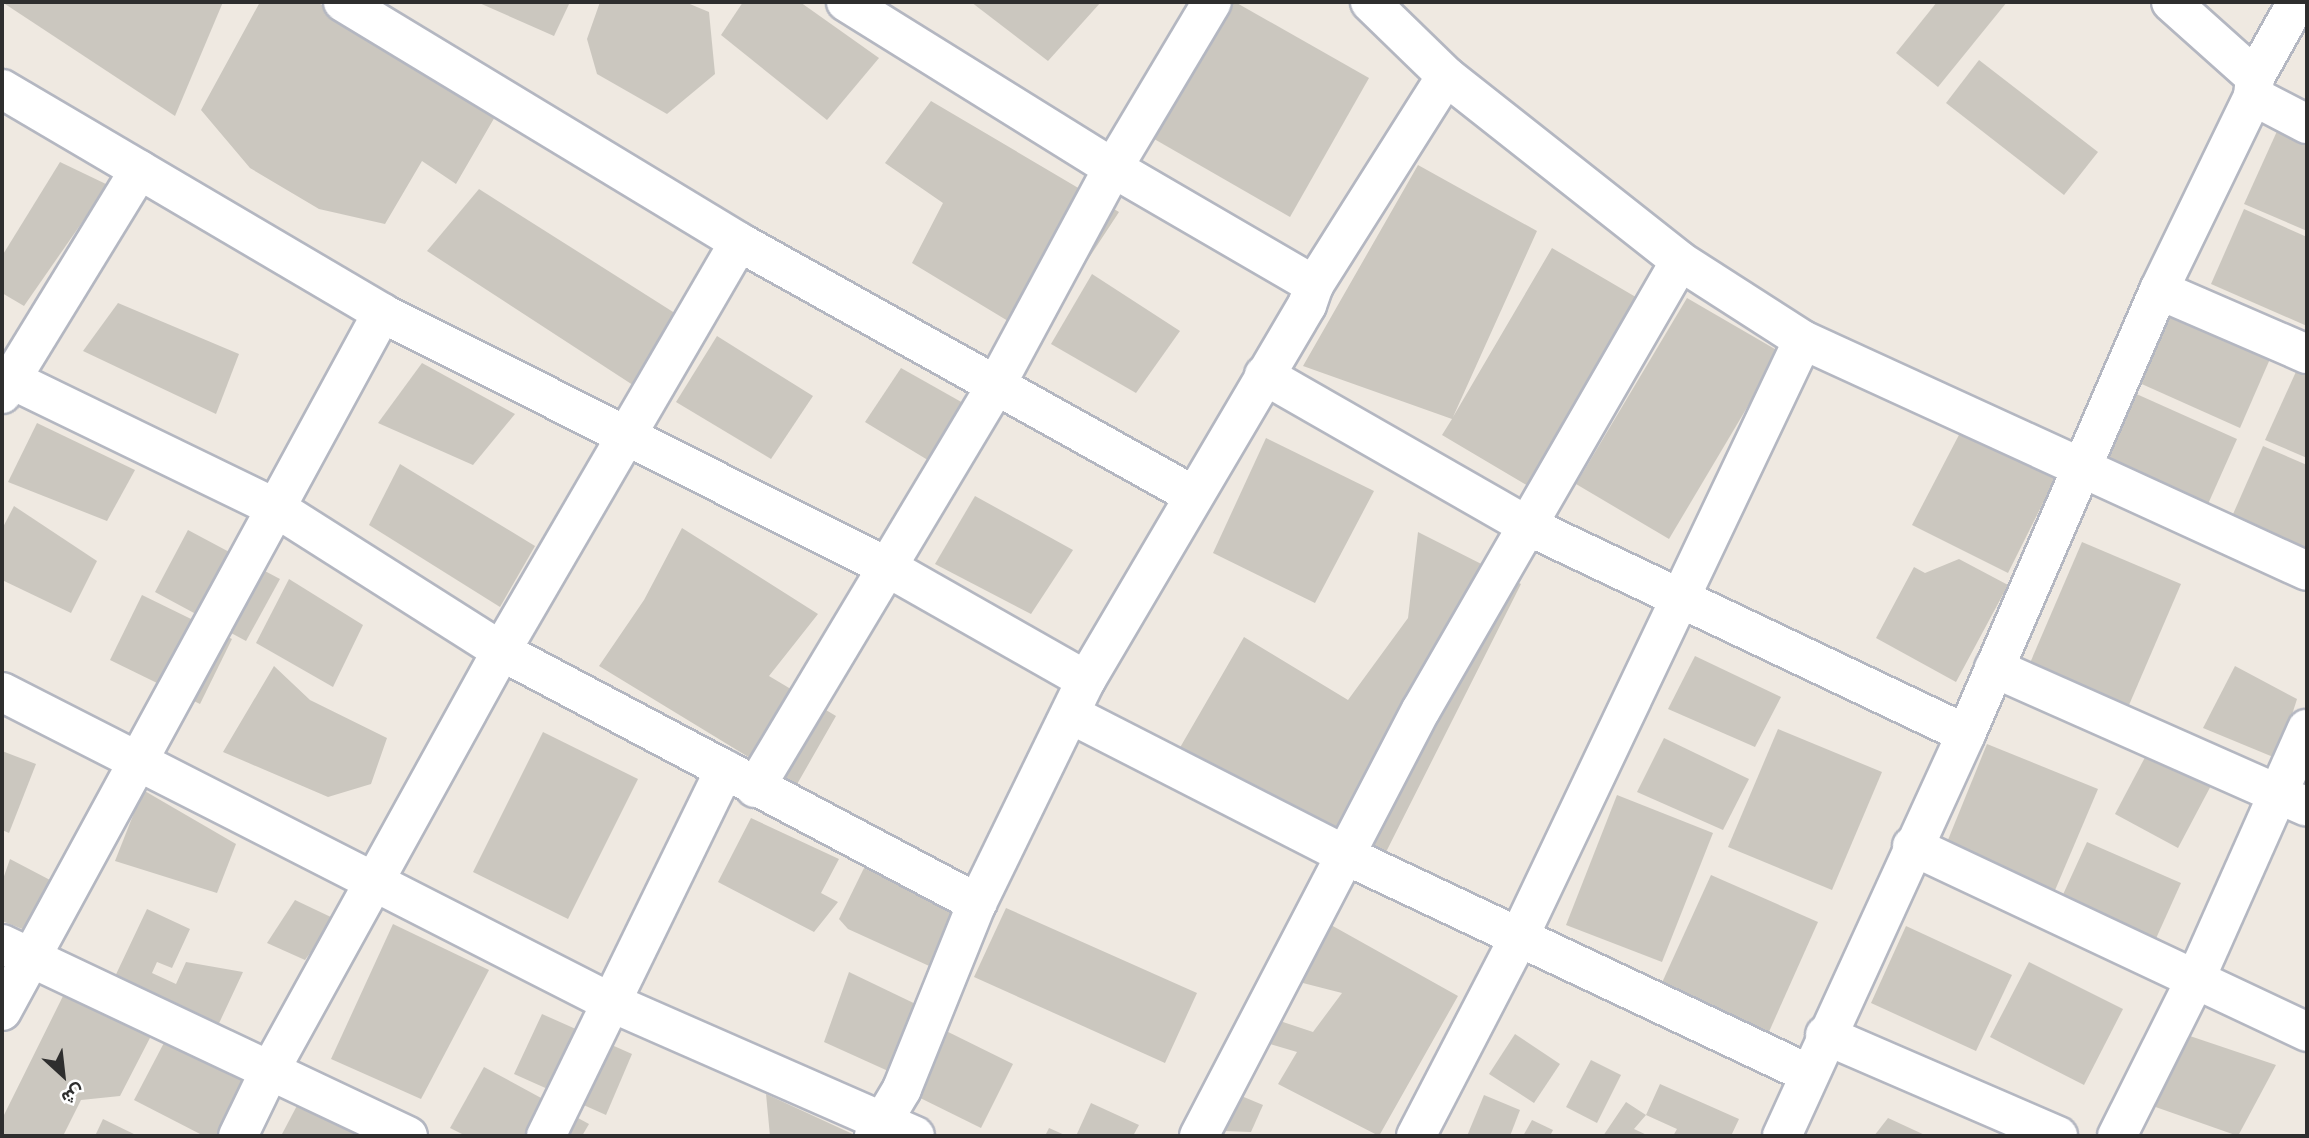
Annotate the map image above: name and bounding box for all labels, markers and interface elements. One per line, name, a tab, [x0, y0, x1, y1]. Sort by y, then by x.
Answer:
north arrow	[28, 1040, 98, 1110]
text: ش	[56, 1077, 89, 1111]

